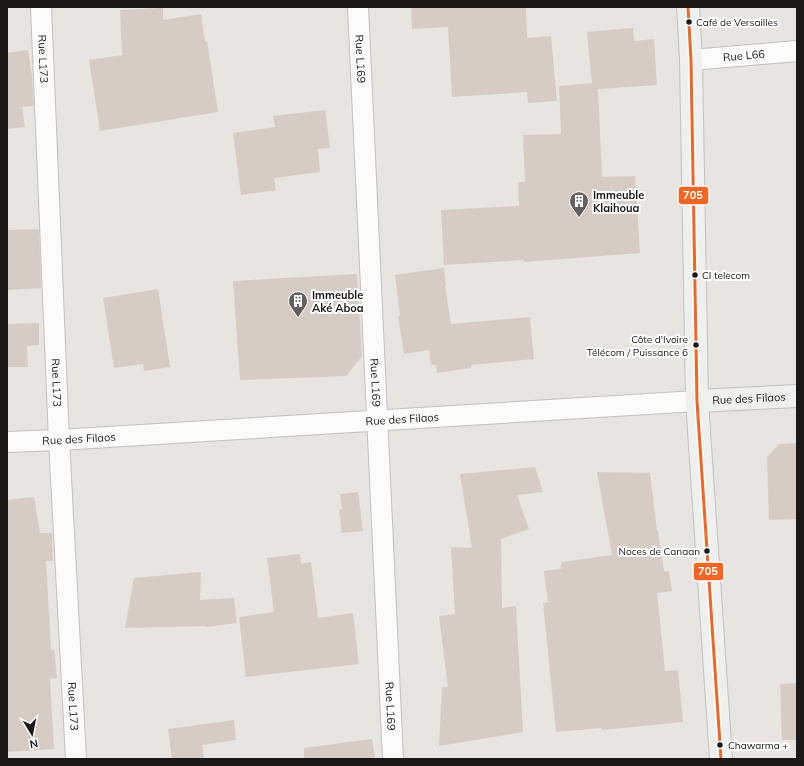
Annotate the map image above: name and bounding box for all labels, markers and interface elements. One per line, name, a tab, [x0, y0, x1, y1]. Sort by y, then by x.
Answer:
place label: Café de Versailles	[696, 16, 778, 29]
marker: Café de Versailles	[684, 17, 694, 27]
street label: Rue L173	[35, 34, 51, 84]
street label: Rue L169	[352, 34, 369, 84]
street label: Rue L66	[722, 47, 766, 64]
line badge: 705	[678, 186, 709, 205]
place label: Immeuble Klaihoua	[593, 188, 644, 215]
text: 705	[683, 188, 703, 202]
building icon: Immeuble Klaihoua	[568, 190, 590, 218]
place label: CI telecom	[702, 269, 750, 282]
marker: CI telecom	[690, 270, 700, 280]
place label: Immeuble Aké Aboa	[312, 288, 364, 315]
building icon: Immeuble Aké Aboa	[287, 290, 309, 318]
place label: Côte d'Ivoire Télécom / Puissance 6	[587, 333, 688, 359]
marker: Côte d'Ivoire Télécom / Puissance 6	[691, 340, 701, 350]
street label: Rue L173	[49, 358, 65, 407]
street label: Rue L169	[367, 358, 384, 407]
street label: Rue des Filaos	[712, 390, 786, 407]
street label: Rue des Filaos	[365, 410, 439, 428]
street label: Rue des Filaos	[42, 430, 116, 448]
place label: Noces de Canaan	[619, 545, 700, 558]
marker: Noces de Canaan	[702, 546, 712, 556]
line badge: 705	[693, 562, 724, 581]
text: 705	[698, 564, 718, 578]
street label: Rue L173	[65, 682, 81, 731]
street label: Rue L169	[382, 682, 399, 731]
north arrow	[12, 714, 52, 754]
text: N	[28, 736, 39, 751]
place label: Chawarma +	[728, 739, 788, 752]
marker: Chawarma +	[715, 740, 725, 750]

